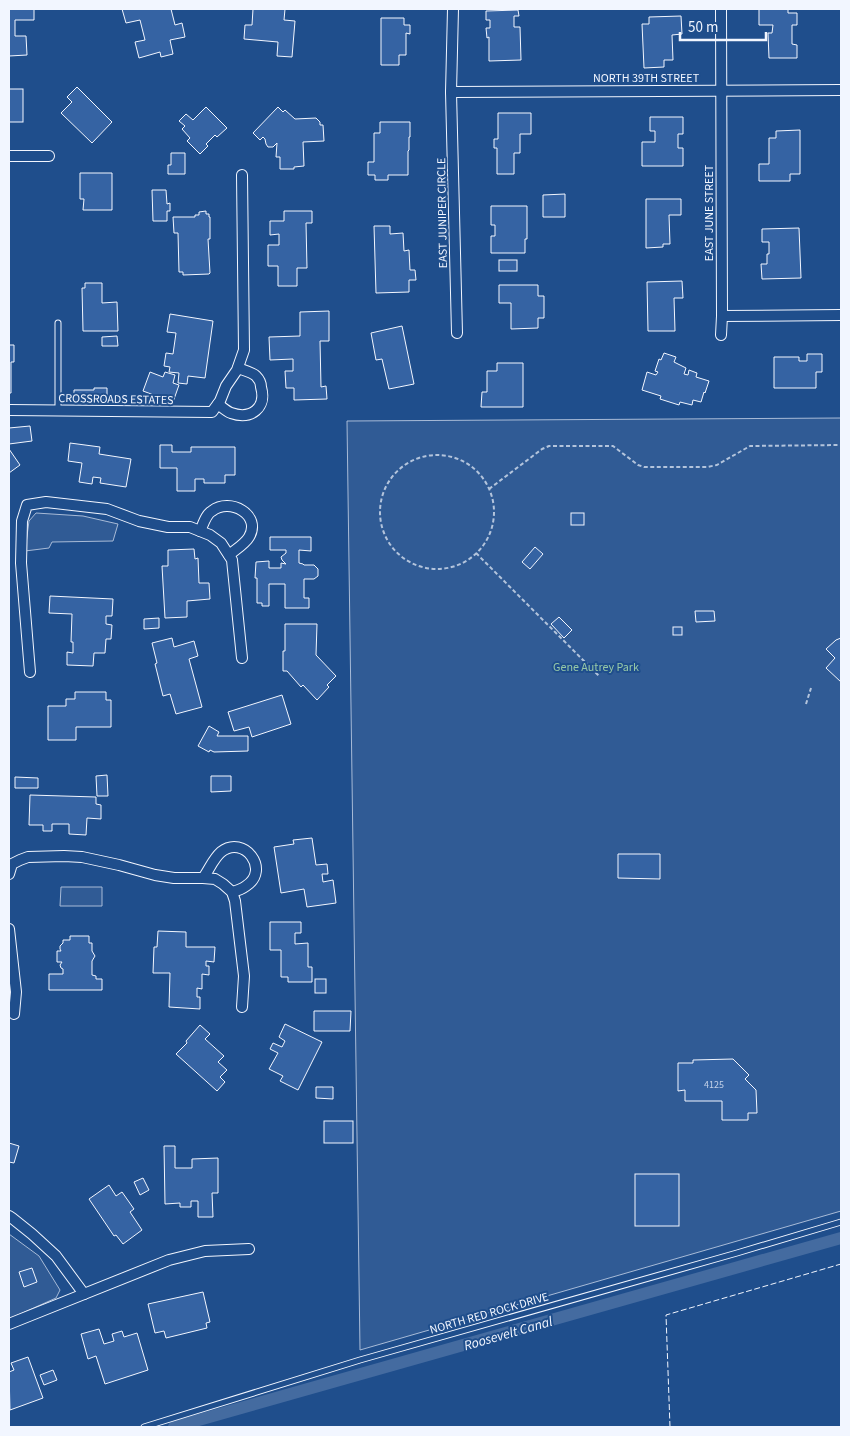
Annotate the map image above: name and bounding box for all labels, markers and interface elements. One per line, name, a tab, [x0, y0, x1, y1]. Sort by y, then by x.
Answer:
scale bar	[680, 10, 766, 42]
text: 50 m	[688, 17, 718, 38]
street label: NORTH 39TH STREET	[593, 70, 700, 87]
street label: EAST JUNIPER CIRCLE	[433, 158, 452, 268]
street label: EAST JUNE STREET	[701, 164, 718, 261]
street label: CROSSROADS ESTATES	[58, 390, 174, 409]
park label: Gene Autrey Park	[553, 659, 639, 676]
house number: 4125	[704, 1078, 724, 1092]
street label: NORTH RED ROCK DRIVE	[428, 1288, 551, 1339]
water label: Roosevelt Canal	[462, 1312, 555, 1356]

